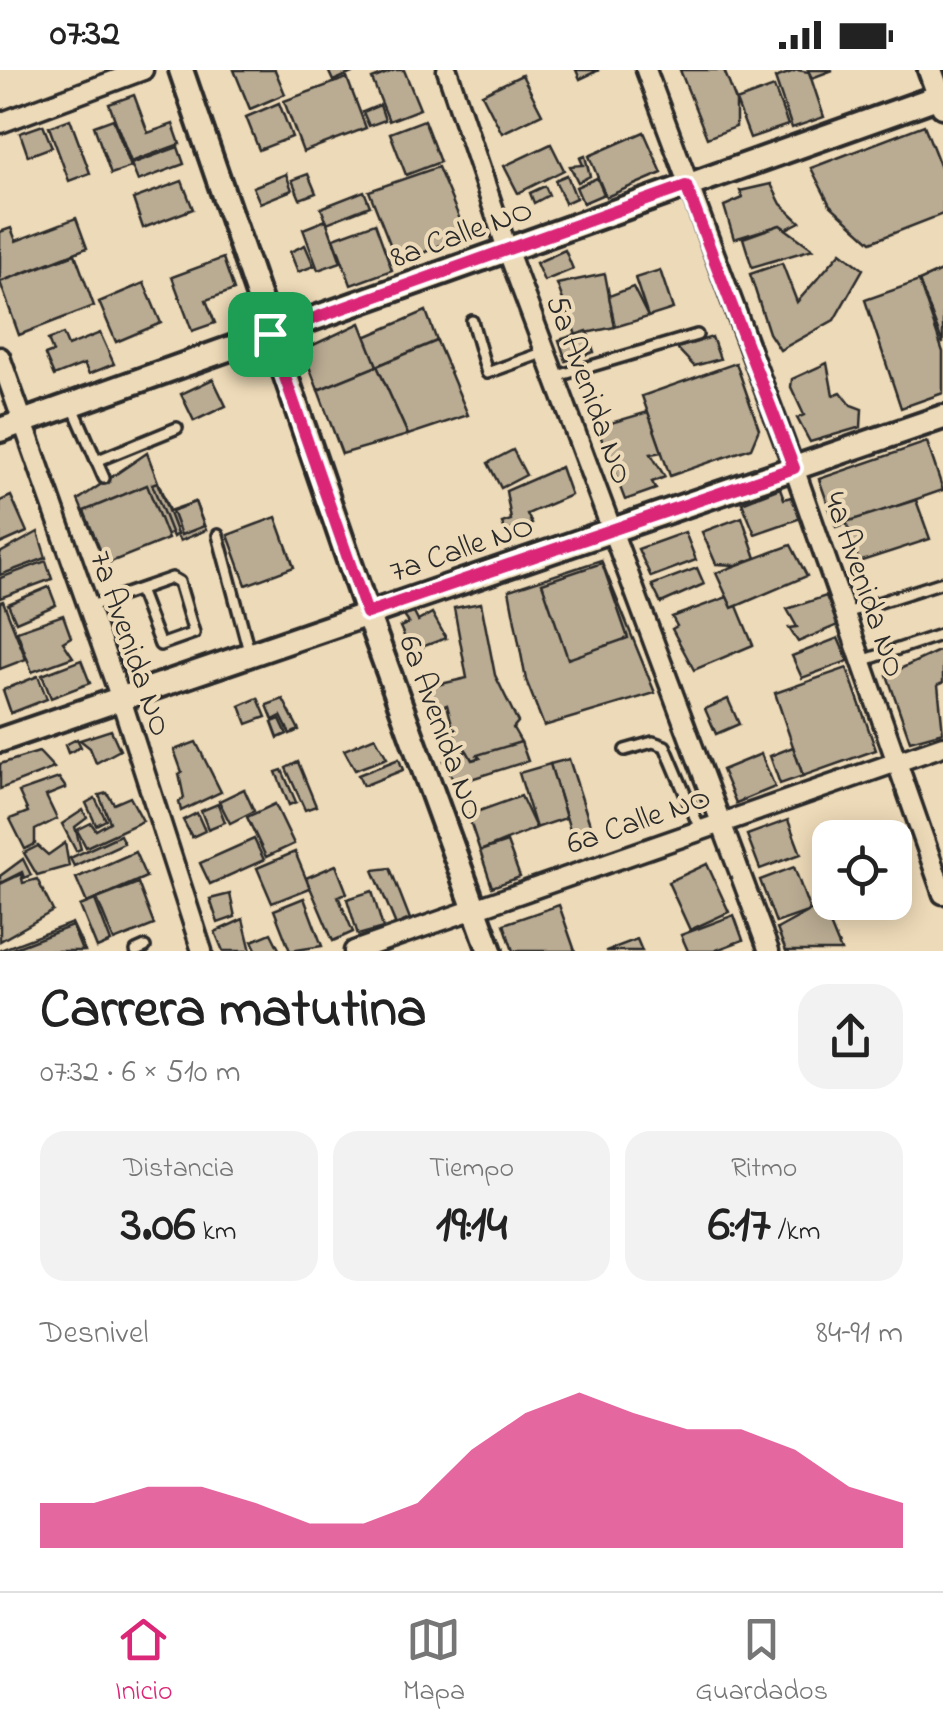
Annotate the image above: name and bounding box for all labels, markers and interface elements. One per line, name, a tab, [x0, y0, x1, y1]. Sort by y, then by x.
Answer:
text: 07:32	[50, 7, 120, 63]
street label: 8a Calle NO	[385, 188, 540, 283]
street label: 5a Avenida NO	[532, 289, 644, 491]
pin	[228, 292, 313, 377]
icon: arrive	[243, 307, 298, 362]
street label: 4a Avenida NO	[809, 486, 916, 684]
street label: 7a Calle NO	[384, 504, 540, 597]
street label: 7a Avenida NO	[75, 545, 182, 743]
street label: 6a Avenida NO	[384, 629, 495, 827]
street label: 6a Calle NO	[561, 776, 718, 869]
map controls	[812, 820, 912, 920]
button: locate	[812, 820, 912, 920]
text: Carrera matutina	[40, 972, 427, 1052]
button: share	[798, 984, 903, 1089]
text: 07:32 · 6 × 510 m	[40, 1050, 241, 1097]
text: Distancia	[123, 1149, 234, 1190]
text: Tiempo	[429, 1149, 514, 1190]
text: Ritmo	[731, 1149, 797, 1190]
text: 3.06	[121, 1190, 196, 1263]
text: 19:14	[436, 1190, 507, 1263]
text: 6:17	[708, 1190, 771, 1263]
text: km	[196, 1212, 237, 1253]
text: /km	[771, 1212, 820, 1253]
text: Desnivel	[40, 1311, 149, 1358]
text: 84–91 m	[816, 1311, 903, 1358]
tab: Inicio	[115, 1612, 173, 1713]
tab: Mapa	[403, 1612, 465, 1713]
tab: Guardados	[695, 1612, 828, 1713]

